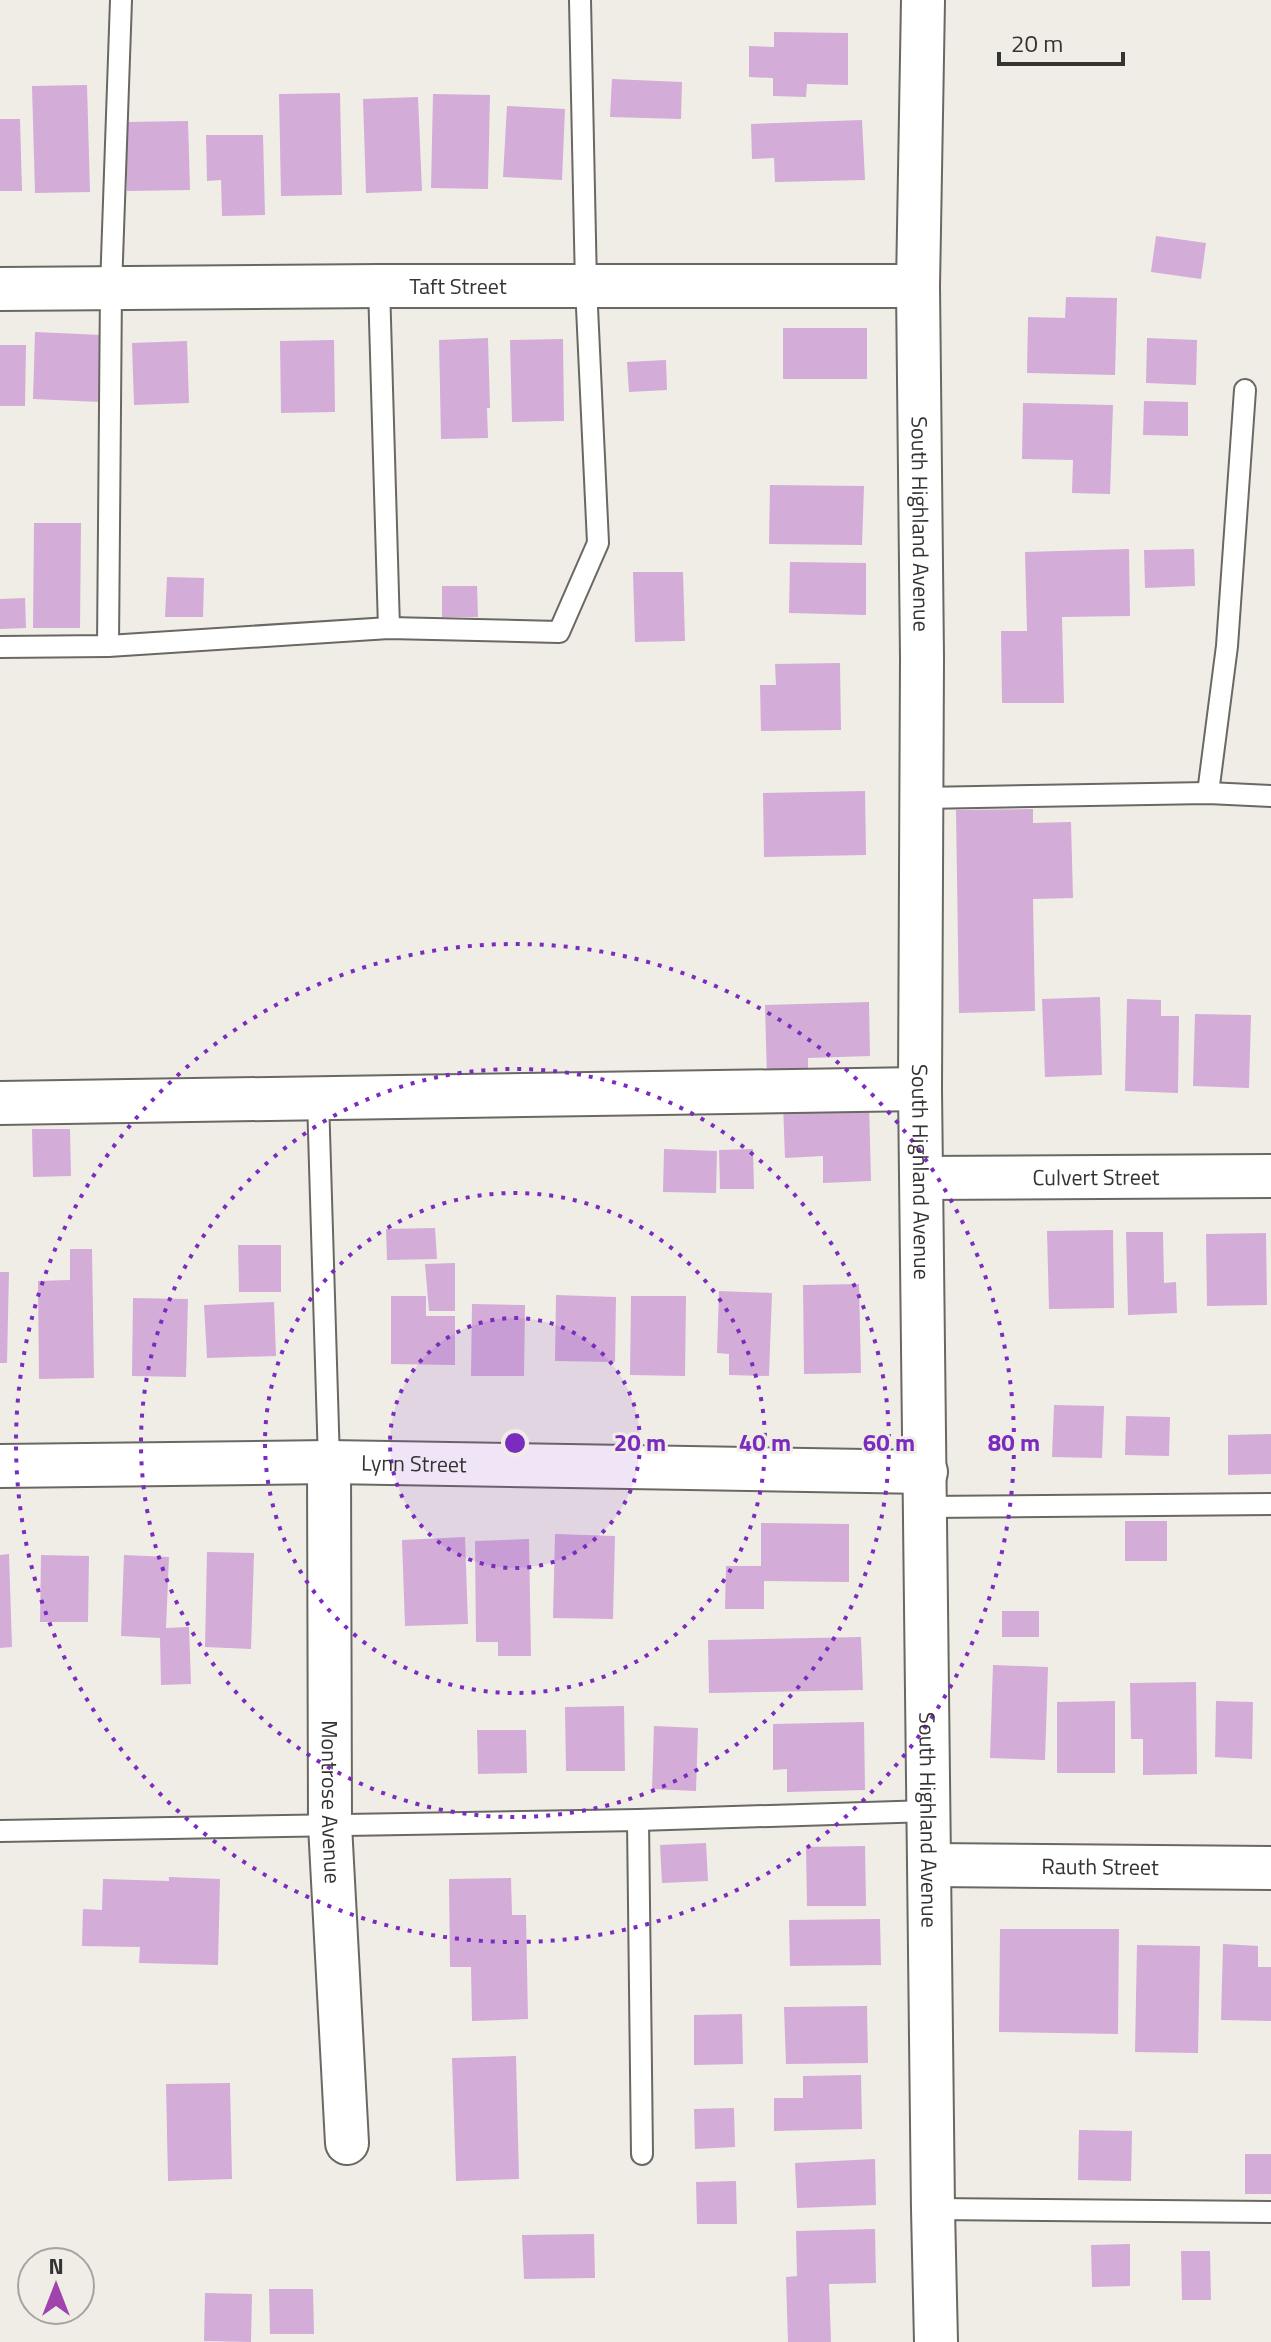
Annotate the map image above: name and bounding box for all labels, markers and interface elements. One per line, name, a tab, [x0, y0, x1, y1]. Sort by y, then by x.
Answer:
scale bar	[999, 16, 1123, 66]
text: 20 m	[1011, 25, 1063, 61]
street label: Taft Street	[409, 269, 507, 303]
street label: South Highland Avenue	[902, 416, 939, 632]
street label: South Highland Avenue	[903, 1064, 939, 1280]
street label: Culvert Street	[1032, 1160, 1160, 1194]
text: 20 m	[614, 1424, 666, 1460]
text: 40 m	[739, 1424, 791, 1460]
text: 60 m	[863, 1424, 915, 1460]
text: 80 m	[988, 1424, 1040, 1460]
centre of rings	[501, 1429, 529, 1457]
street label: Lynn Street	[361, 1446, 467, 1481]
street label: South Highland Avenue	[910, 1712, 947, 1928]
street label: Montrose Avenue	[313, 1720, 350, 1885]
street label: Rauth Street	[1041, 1849, 1159, 1884]
north arrow	[16, 2246, 96, 2326]
text: N	[48, 2249, 64, 2283]

